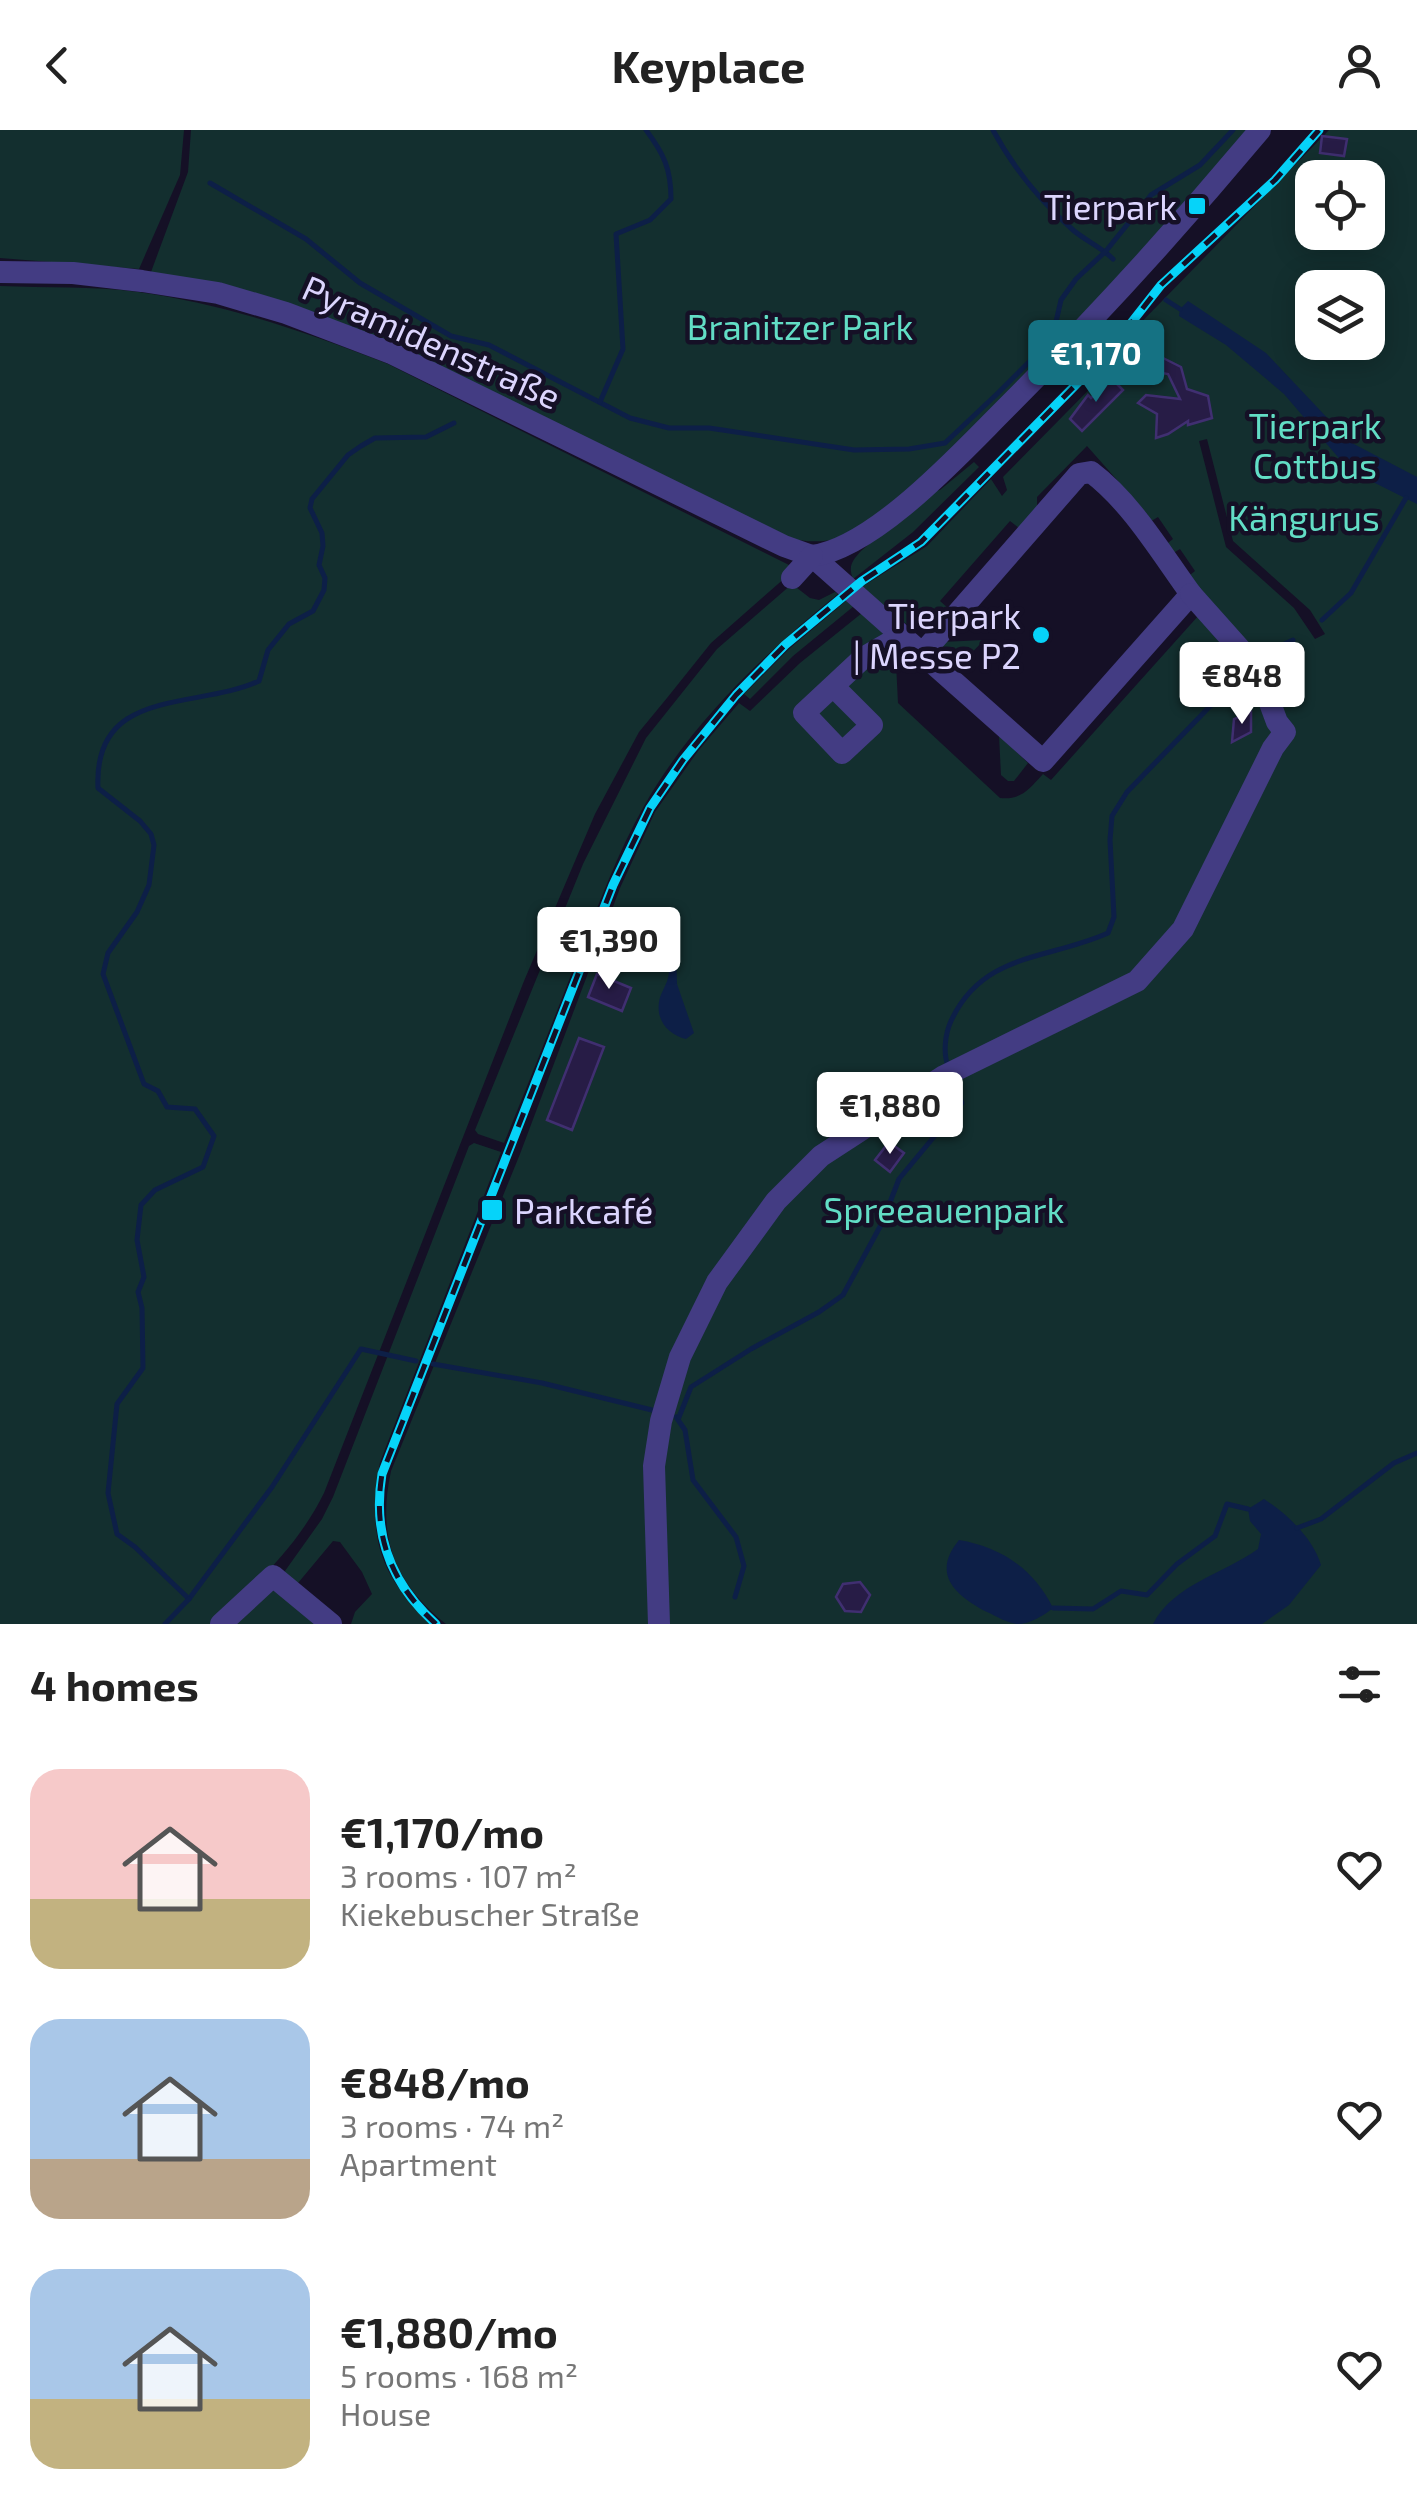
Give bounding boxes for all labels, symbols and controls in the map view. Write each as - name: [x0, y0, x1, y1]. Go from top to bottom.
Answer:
- icon: back: [30, 38, 85, 93]
- text: Keyplace: [612, 38, 805, 92]
- icon: person: [1332, 38, 1387, 93]
- map controls: [1295, 160, 1385, 360]
- button: locate: [1295, 160, 1385, 250]
- place label: Tierpark: [1044, 185, 1177, 227]
- marker: Tierpark: [1186, 195, 1208, 217]
- street label: Pyramidenstraße: [297, 265, 567, 417]
- button: layers: [1295, 270, 1385, 360]
- park label: Branitzer Park: [687, 305, 913, 347]
- pin: €1,170: [1015, 320, 1177, 405]
- text: €1,170: [1050, 333, 1142, 371]
- park label: Tierpark Cottbus: [1248, 404, 1382, 486]
- park label: Kängurus: [1228, 496, 1380, 538]
- place label: Tierpark | Messe P2: [853, 594, 1021, 676]
- marker: Tierpark | Messe P2: [1030, 624, 1052, 646]
- pin: €848: [1183, 642, 1301, 727]
- text: €848: [1202, 655, 1282, 693]
- pin: €1,390: [528, 907, 690, 992]
- text: €1,390: [559, 920, 659, 958]
- pin: €1,880: [809, 1072, 971, 1157]
- text: €1,880: [839, 1085, 941, 1123]
- park label: Spreeauenpark: [824, 1188, 1065, 1230]
- place label: Parkcafé: [514, 1189, 653, 1231]
- marker: Parkcafé: [479, 1197, 505, 1223]
- icon: filters: [1332, 1657, 1387, 1712]
- text: 4 homes: [30, 1659, 199, 1709]
- text: €1,170/mo: [340, 1806, 544, 1856]
- icon: home: [110, 1809, 230, 1929]
- icon: heart: [1332, 1842, 1387, 1897]
- text: 3 rooms · 107 m²: [340, 1856, 577, 1894]
- text: Kiekebuscher Straße: [340, 1894, 640, 1932]
- text: €848/mo: [340, 2056, 530, 2106]
- icon: home: [110, 2059, 230, 2179]
- icon: heart: [1332, 2092, 1387, 2147]
- text: 3 rooms · 74 m²: [340, 2106, 564, 2144]
- text: Apartment: [340, 2144, 497, 2182]
- text: €1,880/mo: [340, 2306, 558, 2356]
- icon: home: [110, 2309, 230, 2429]
- icon: heart: [1332, 2342, 1387, 2397]
- text: 5 rooms · 168 m²: [340, 2356, 578, 2394]
- text: House: [340, 2394, 431, 2432]

